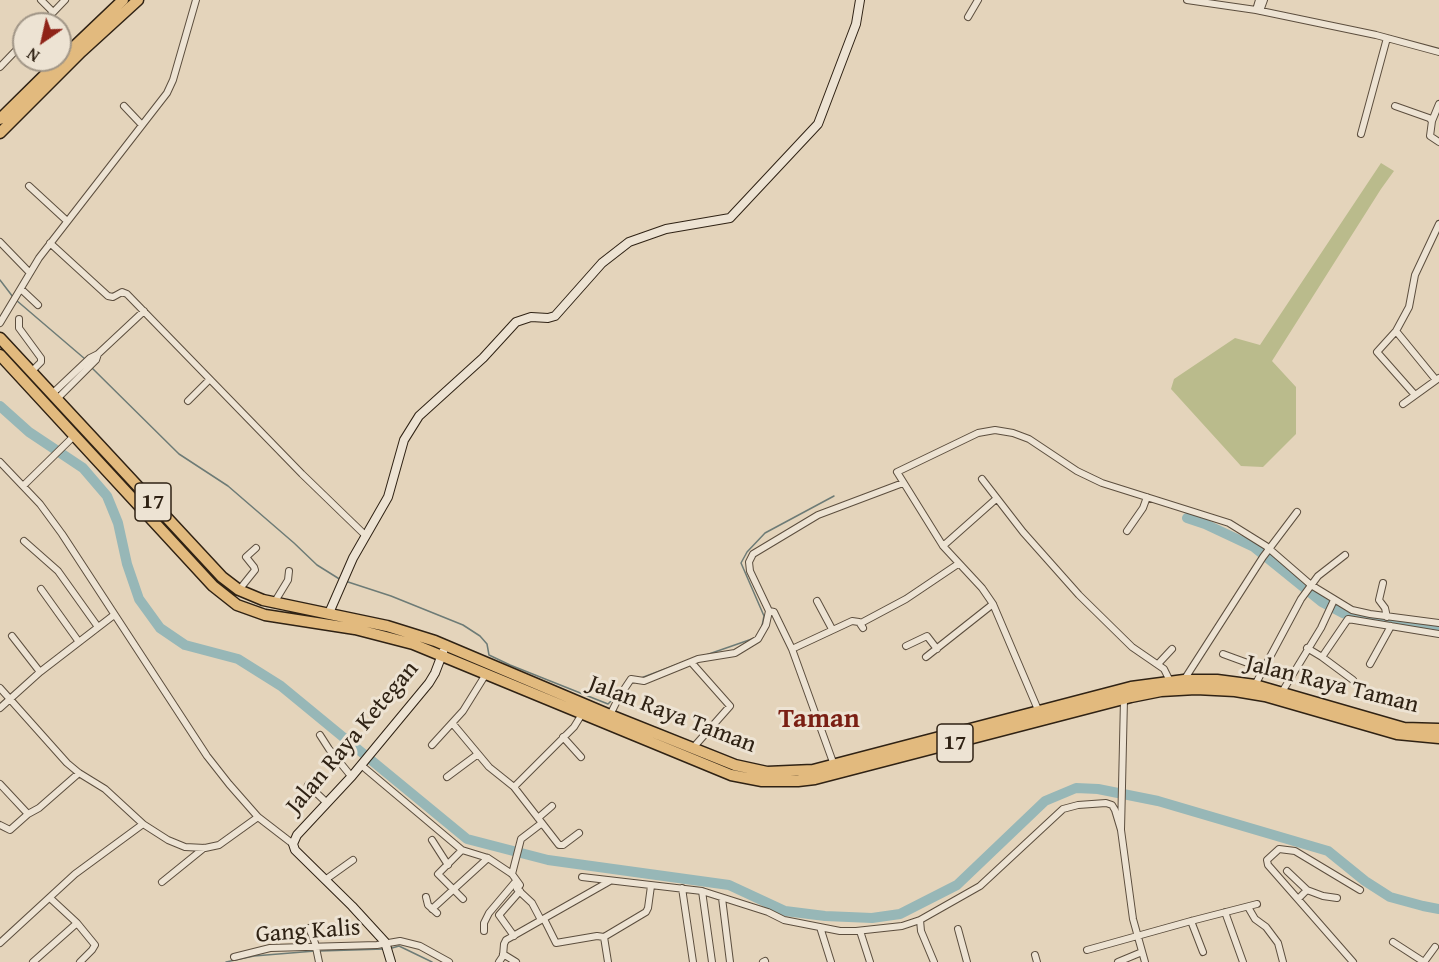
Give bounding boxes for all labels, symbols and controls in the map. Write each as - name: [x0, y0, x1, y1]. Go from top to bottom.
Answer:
- north arrow: [12, 12, 72, 72]
- text: N: [22, 42, 44, 68]
- road number: 17: [135, 483, 171, 521]
- street label: Jalan Raya Taman: [1242, 650, 1422, 720]
- street label: Jalan Raya Ketegan: [281, 656, 425, 820]
- street label: Jalan Raya Taman: [584, 670, 760, 760]
- district label: Taman: [778, 704, 860, 736]
- road number: 17: [937, 724, 973, 762]
- street label: Gang Kalis: [255, 914, 361, 950]

